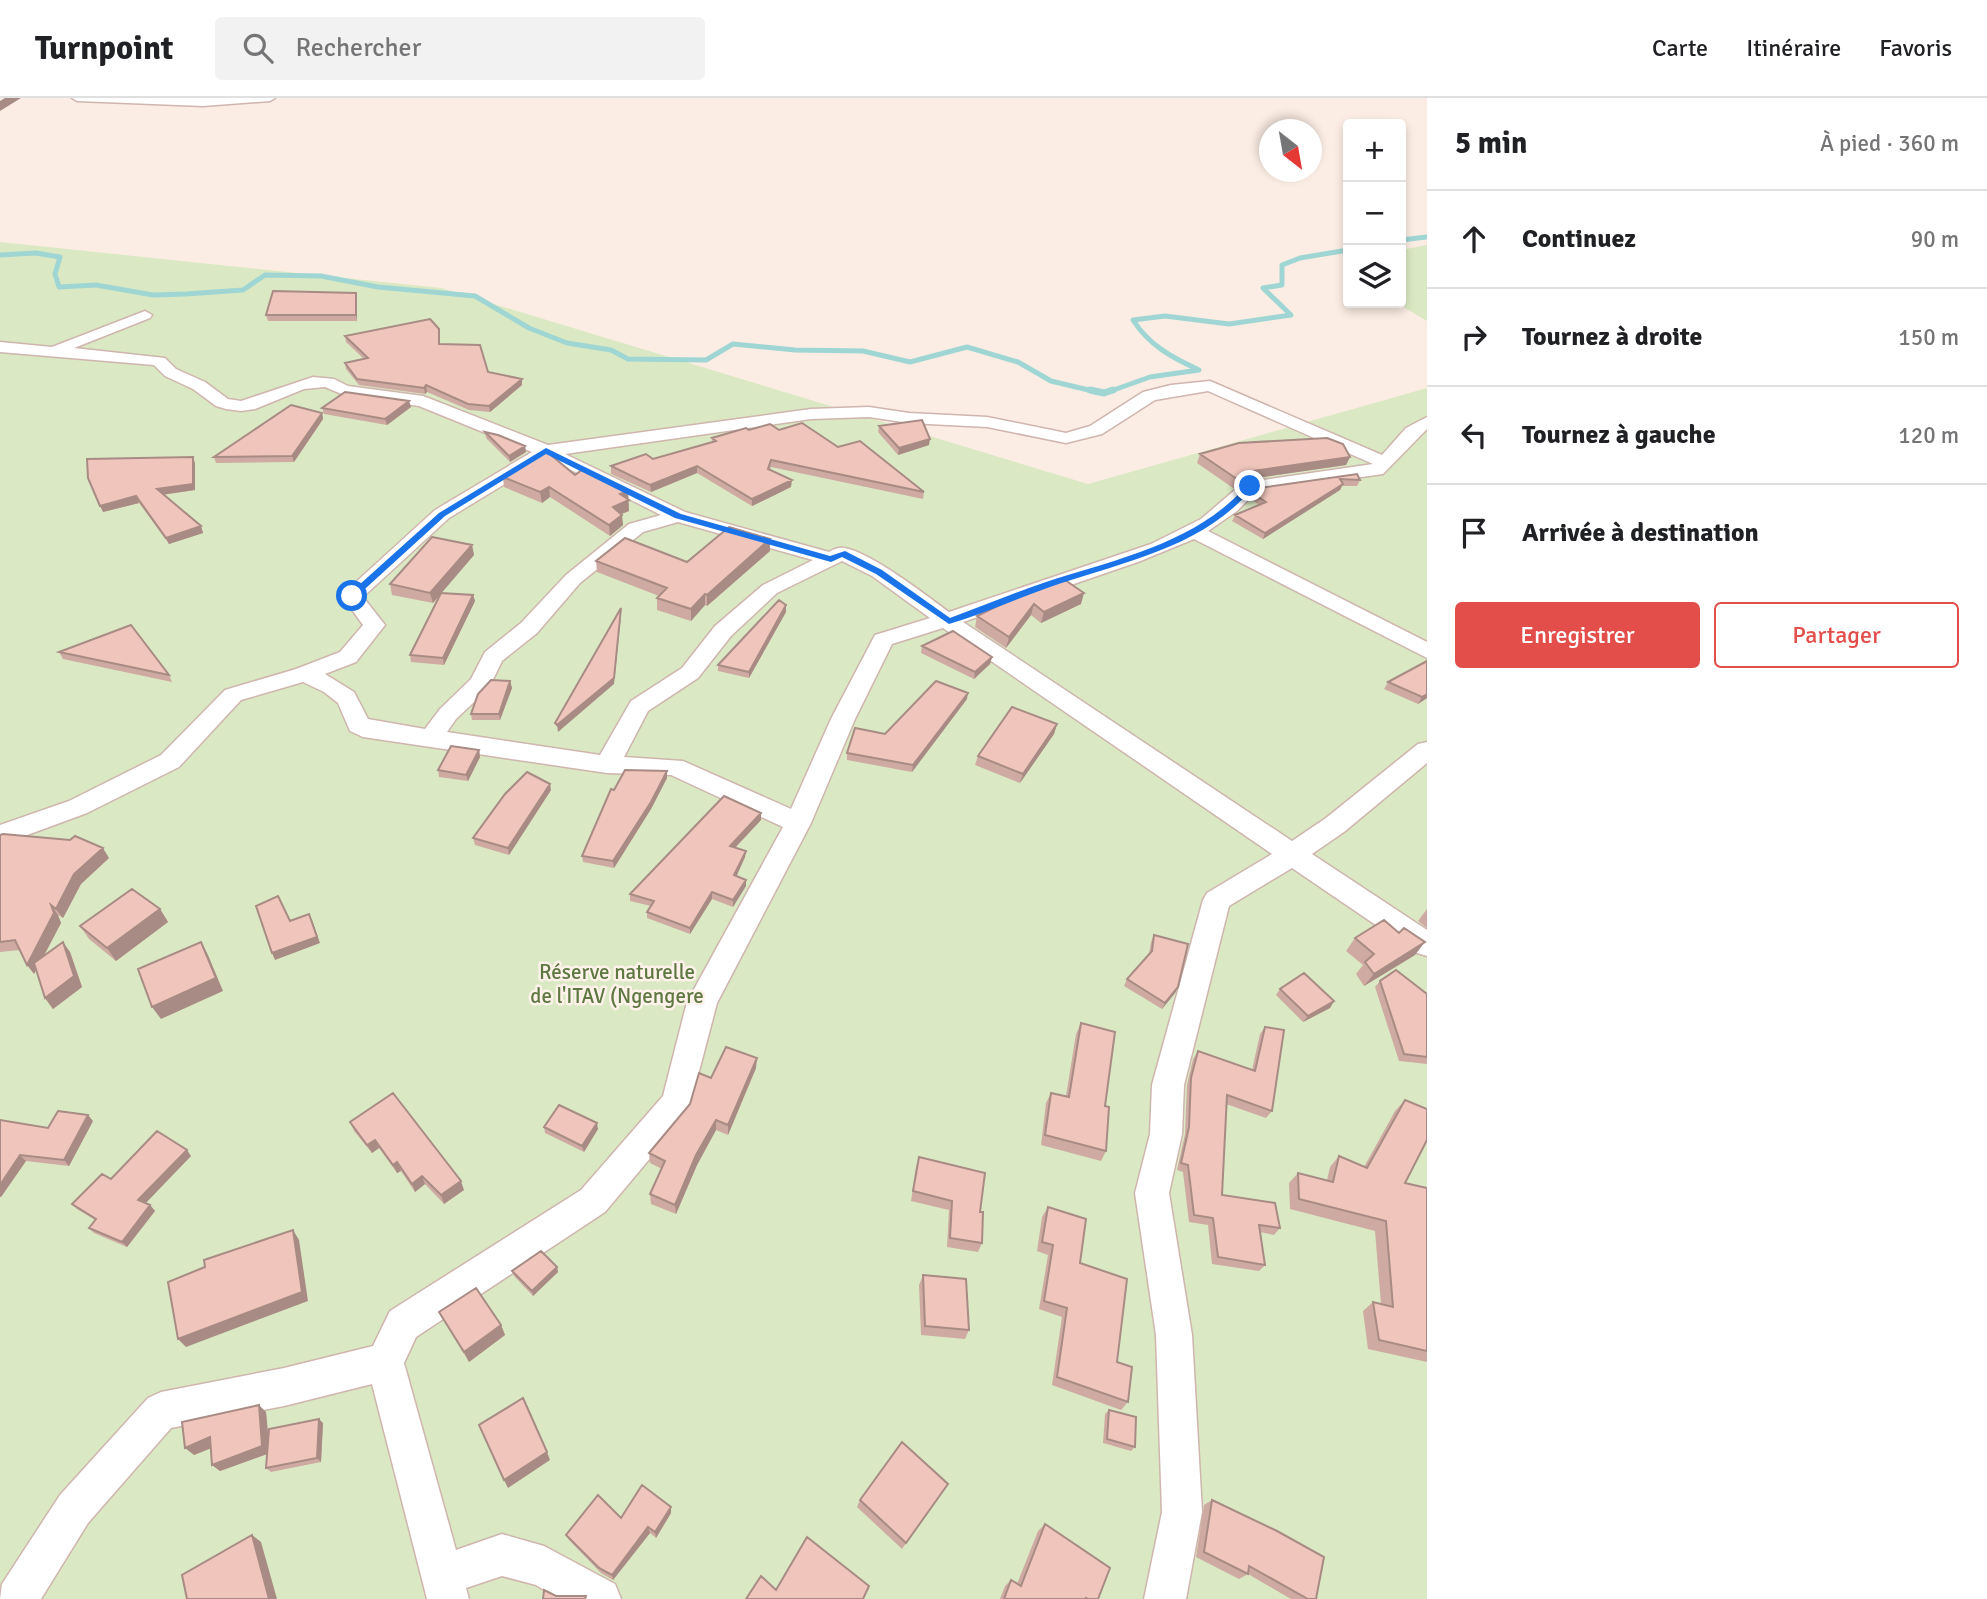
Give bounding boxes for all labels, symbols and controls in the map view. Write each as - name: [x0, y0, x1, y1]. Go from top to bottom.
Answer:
- search box: [215, 17, 705, 80]
- text: Turnpoint: [35, 28, 173, 69]
- icon: search: [239, 29, 277, 67]
- text: Rechercher: [295, 32, 421, 64]
- text: Carte: [1652, 33, 1708, 63]
- text: Itinéraire: [1746, 33, 1841, 63]
- text: Favoris: [1879, 33, 1952, 63]
- north arrow: [1259, 119, 1322, 182]
- map controls: [1343, 119, 1406, 308]
- button: +: [1343, 119, 1406, 182]
- text: 5 min: [1455, 125, 1527, 162]
- text: À pied · 360 m: [1820, 129, 1959, 158]
- button: −: [1343, 182, 1406, 245]
- icon: ahead: [1455, 220, 1493, 258]
- text: Continuez: [1522, 223, 1636, 255]
- text: 90 m: [1911, 225, 1959, 254]
- button: layers: [1343, 245, 1406, 308]
- icon: right: [1455, 318, 1493, 356]
- text: Tournez à droite: [1522, 321, 1702, 353]
- text: 150 m: [1898, 323, 1959, 352]
- icon: left: [1455, 416, 1493, 454]
- text: Tournez à gauche: [1522, 419, 1716, 451]
- text: 120 m: [1898, 421, 1959, 450]
- route end: [1234, 470, 1265, 501]
- icon: arrive: [1455, 514, 1493, 552]
- text: Arrivée à destination: [1522, 517, 1759, 549]
- route start: [336, 580, 367, 611]
- button: Enregistrer: [1455, 602, 1700, 668]
- button: Partager: [1714, 602, 1959, 668]
- park label: Réserve naturelle de l'ITAV (Ngengere: [530, 959, 704, 1009]

